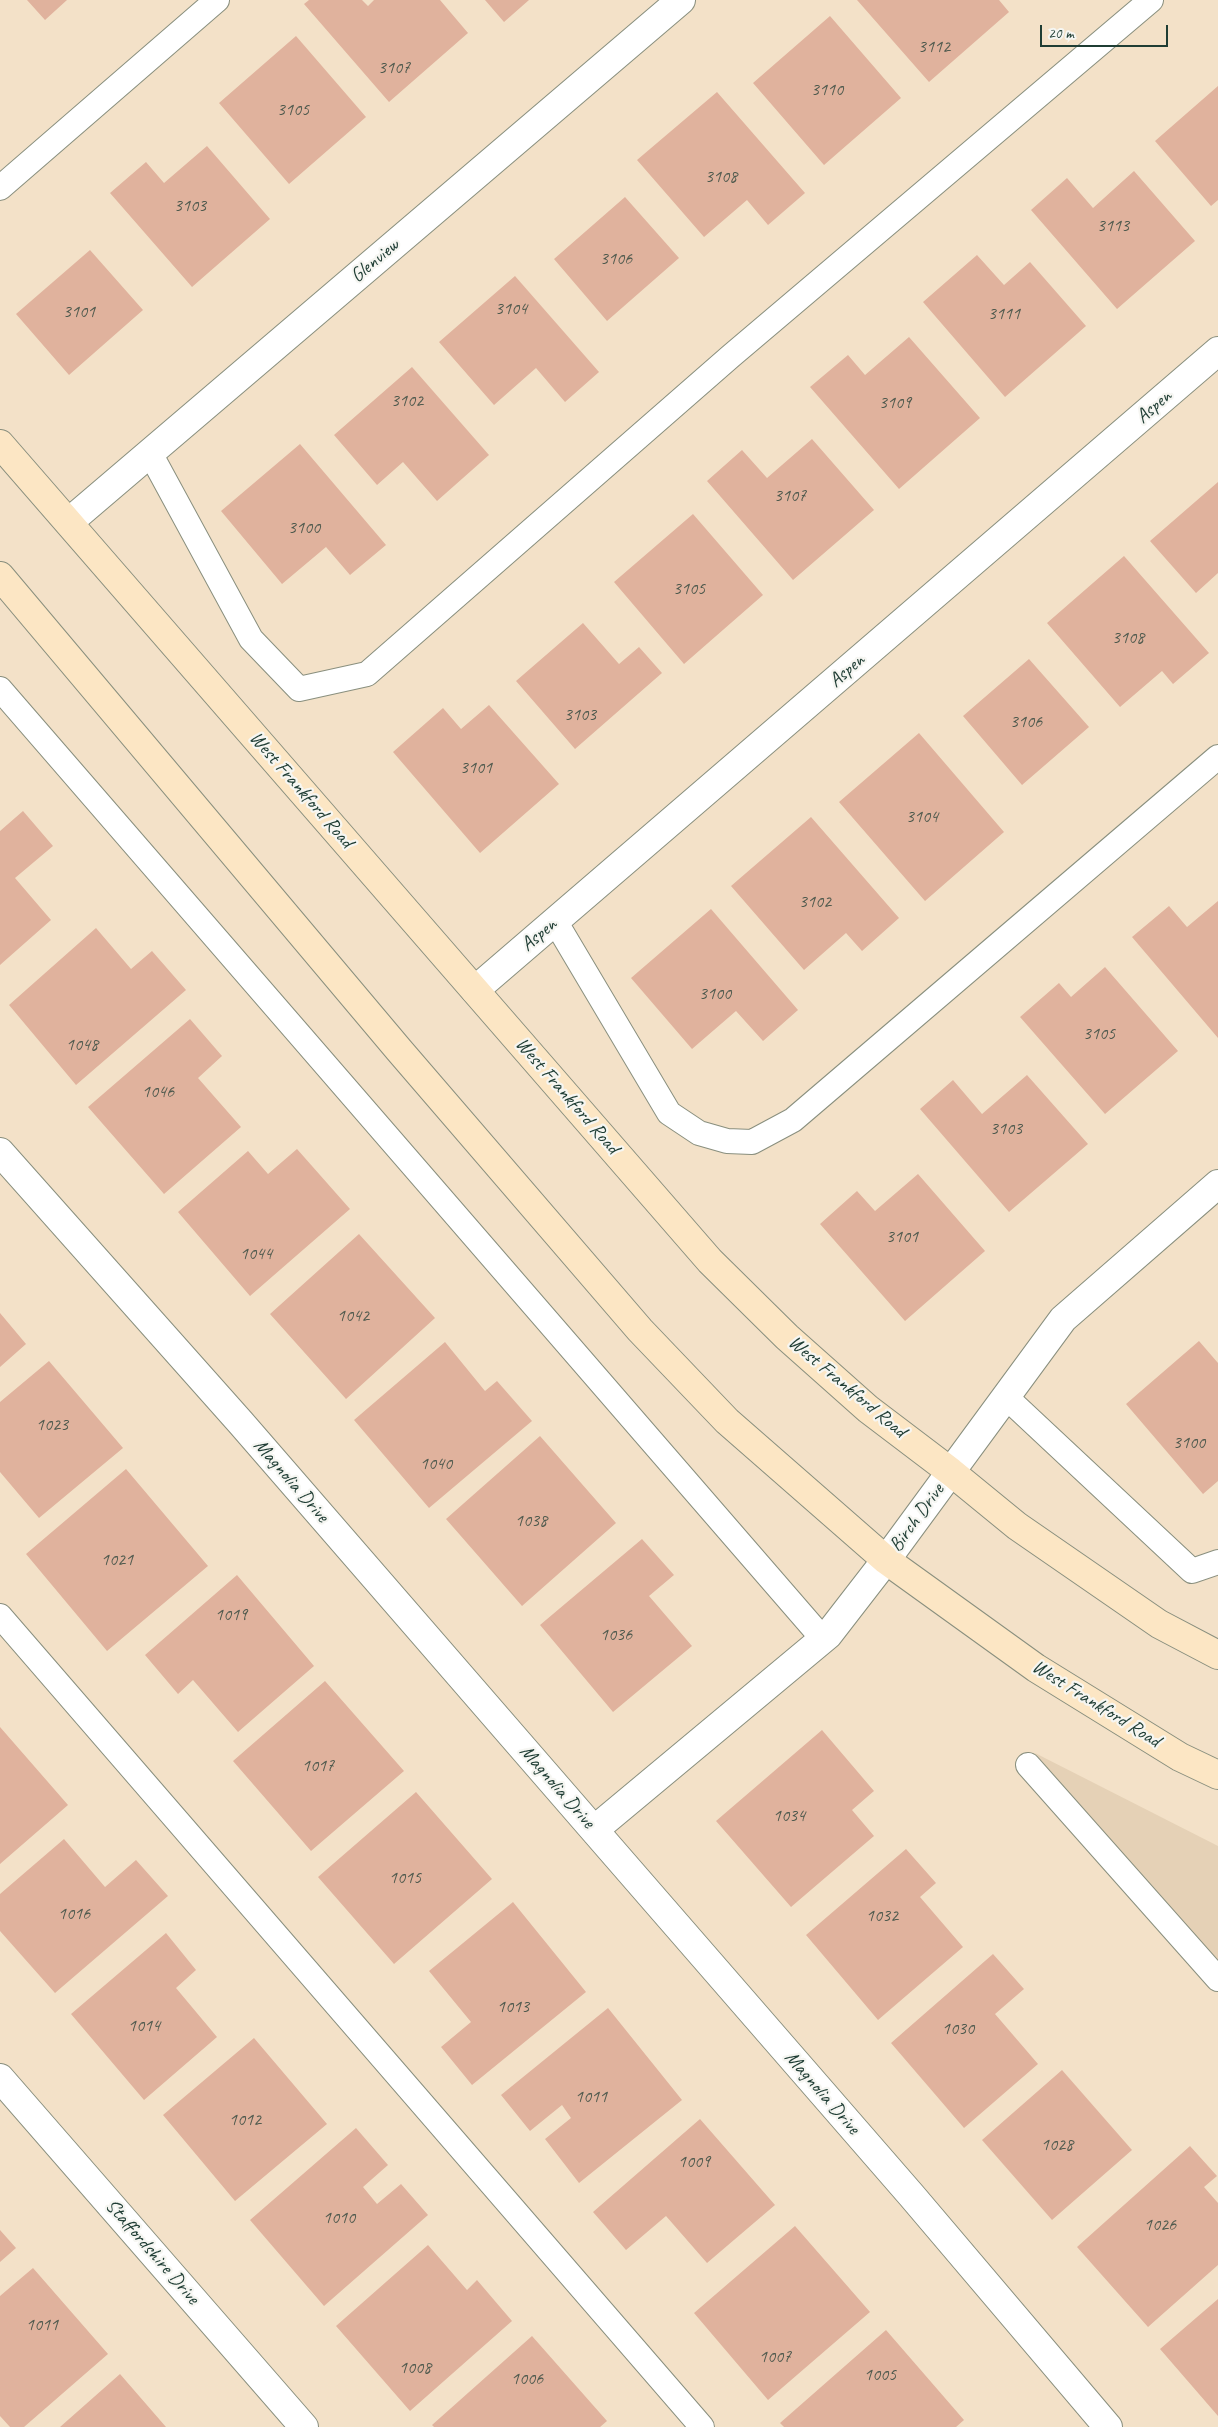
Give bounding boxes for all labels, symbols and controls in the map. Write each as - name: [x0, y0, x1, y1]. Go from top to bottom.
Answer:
- scale bar: [1043, 15, 1170, 47]
- text: 20 m: [1048, 24, 1074, 43]
- house number: 3112: [918, 36, 950, 58]
- house number: 3107: [378, 57, 410, 79]
- house number: 3110: [811, 79, 843, 101]
- house number: 3105: [277, 99, 309, 121]
- house number: 3108: [705, 166, 737, 188]
- house number: 3103: [174, 195, 206, 217]
- house number: 3113: [1097, 215, 1129, 237]
- street label: Glenview: [346, 234, 404, 288]
- house number: 3106: [600, 248, 632, 270]
- house number: 3104: [495, 298, 527, 320]
- house number: 3101: [63, 301, 95, 323]
- house number: 3111: [988, 303, 1020, 325]
- street label: Aspen: [1131, 385, 1177, 429]
- house number: 3102: [391, 390, 423, 412]
- house number: 3109: [879, 392, 911, 414]
- house number: 3107: [774, 485, 806, 507]
- house number: 3100: [288, 517, 320, 539]
- house number: 3105: [673, 578, 705, 600]
- house number: 3108: [1112, 627, 1144, 649]
- street label: Aspen: [824, 649, 870, 693]
- house number: 3103: [564, 704, 596, 726]
- house number: 3106: [1010, 711, 1042, 733]
- street label: West Frankford Road: [244, 727, 358, 853]
- house number: 3101: [460, 757, 492, 779]
- house number: 3104: [906, 806, 938, 828]
- house number: 3102: [799, 891, 831, 913]
- street label: Aspen: [516, 913, 562, 957]
- house number: 3100: [699, 983, 731, 1005]
- house number: 3105: [1083, 1023, 1115, 1045]
- street label: West Frankford Road: [510, 1033, 624, 1159]
- house number: 1048: [66, 1034, 98, 1056]
- house number: 1046: [142, 1081, 174, 1103]
- house number: 3103: [990, 1118, 1022, 1140]
- house number: 3101: [886, 1226, 918, 1248]
- house number: 1044: [240, 1243, 272, 1265]
- house number: 1042: [337, 1305, 369, 1327]
- street label: West Frankford Road: [783, 1331, 911, 1443]
- house number: 1023: [36, 1414, 68, 1436]
- house number: 3100: [1173, 1432, 1205, 1454]
- street label: Magnolia Drive: [248, 1434, 334, 1528]
- house number: 1040: [420, 1453, 452, 1475]
- street label: Birch Drive: [884, 1479, 950, 1557]
- house number: 1038: [515, 1510, 547, 1532]
- house number: 1021: [101, 1549, 133, 1571]
- house number: 1019: [215, 1604, 247, 1626]
- house number: 1036: [600, 1624, 632, 1646]
- street label: West Frankford Road: [1027, 1655, 1165, 1753]
- street label: Magnolia Drive: [514, 1740, 600, 1834]
- house number: 1017: [302, 1755, 334, 1777]
- house number: 1034: [773, 1805, 805, 1827]
- house number: 1015: [389, 1867, 421, 1889]
- house number: 1016: [58, 1903, 90, 1925]
- house number: 1032: [866, 1905, 898, 1927]
- house number: 1013: [497, 1996, 529, 2018]
- house number: 1014: [128, 2015, 160, 2037]
- house number: 1030: [942, 2018, 974, 2040]
- street label: Magnolia Drive: [779, 2046, 865, 2140]
- house number: 1011: [575, 2086, 607, 2108]
- house number: 1012: [229, 2109, 261, 2131]
- house number: 1028: [1041, 2134, 1073, 2156]
- house number: 1009: [678, 2151, 710, 2173]
- street label: Staffordshire Drive: [100, 2194, 204, 2310]
- house number: 1010: [323, 2207, 355, 2229]
- house number: 1026: [1144, 2214, 1176, 2236]
- house number: 1011: [26, 2314, 58, 2336]
- house number: 1007: [759, 2346, 791, 2368]
- house number: 1008: [399, 2357, 431, 2379]
- house number: 1005: [864, 2364, 896, 2386]
- house number: 1006: [511, 2368, 543, 2390]

